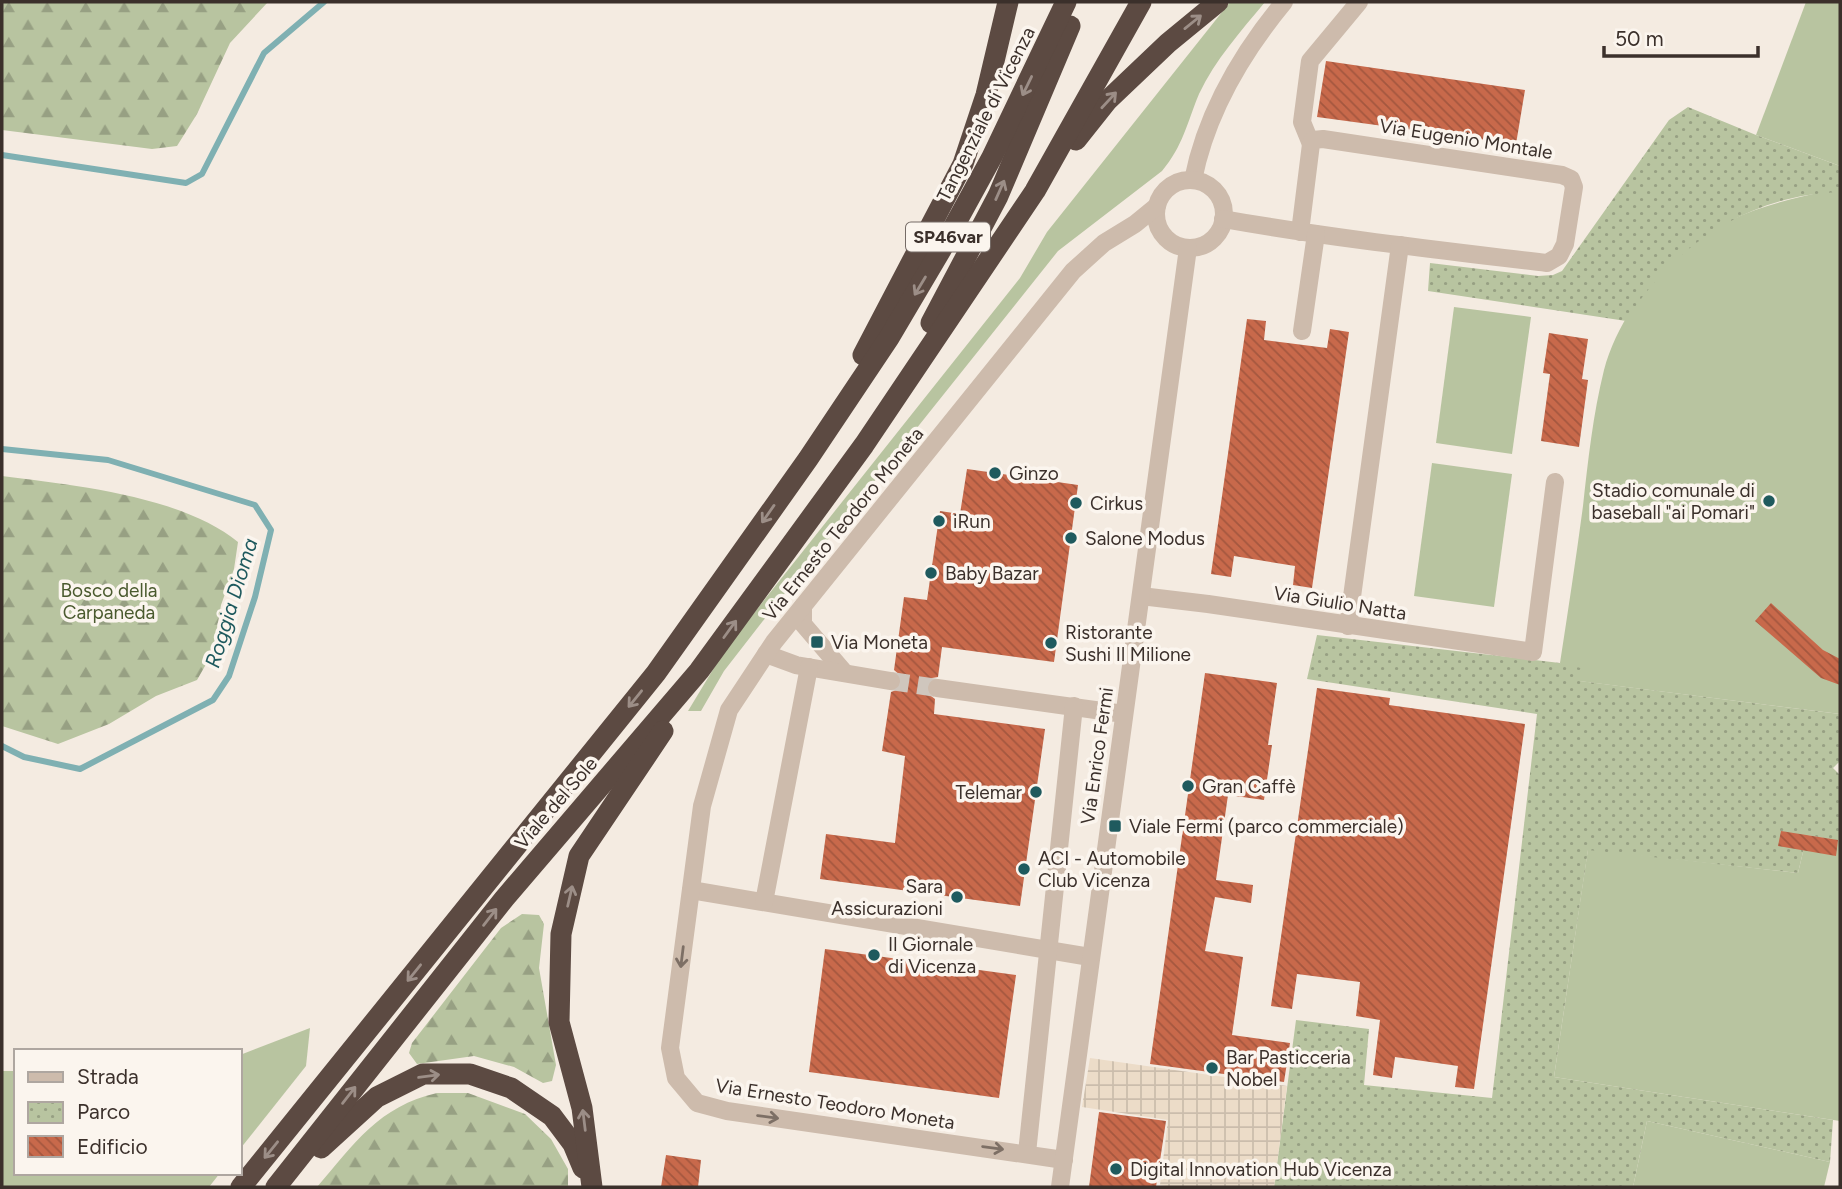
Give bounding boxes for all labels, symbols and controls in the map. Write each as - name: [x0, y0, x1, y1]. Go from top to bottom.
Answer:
- scale bar: [1604, 14, 1758, 58]
- one-way arrow: [1183, 15, 1201, 30]
- street label: Tangenziale di Vicenza: [932, 23, 1040, 205]
- text: 50 m: [1615, 26, 1664, 51]
- one-way arrow: [1020, 75, 1033, 96]
- one-way arrow: [1101, 91, 1117, 109]
- street label: Via Eugenio Montale: [1378, 114, 1554, 164]
- one-way arrow: [994, 180, 1007, 201]
- road number: SP46var: [906, 222, 990, 251]
- one-way arrow: [913, 276, 927, 296]
- street label: Via Ernesto Teodoro Moneta: [758, 423, 928, 625]
- place label: Ginzo: [1009, 462, 1059, 485]
- marker: Ginzo: [987, 465, 1003, 481]
- place label: Stadio comunale di baseball "ai Pomari": [1592, 479, 1755, 524]
- place label: Cirkus: [1090, 492, 1143, 515]
- marker: Stadio comunale di baseball "ai Pomari": [1761, 493, 1777, 509]
- marker: Cirkus: [1068, 495, 1084, 511]
- one-way arrow: [761, 504, 775, 523]
- place label: iRun: [953, 510, 991, 533]
- marker: iRun: [931, 513, 947, 529]
- place label: Salone Modus: [1085, 527, 1205, 550]
- marker: Salone Modus: [1063, 530, 1079, 546]
- water label: Roggia Dioma: [199, 535, 263, 671]
- place label: Baby Bazar: [945, 562, 1039, 585]
- marker: Baby Bazar: [923, 565, 939, 581]
- park label: Bosco della Carpaneda: [60, 579, 158, 624]
- street label: Via Giulio Natta: [1272, 581, 1408, 625]
- one-way arrow: [723, 620, 737, 639]
- place label: Ristorante Sushi Il Milione: [1065, 621, 1191, 666]
- place label: Via Moneta: [831, 631, 928, 654]
- marker: Via Moneta: [809, 634, 825, 650]
- marker: Ristorante Sushi Il Milione: [1043, 635, 1059, 651]
- street label: Via Enrico Fermi: [1076, 686, 1118, 826]
- one-way arrow: [628, 689, 643, 707]
- street label: Viale del Sole: [510, 752, 602, 854]
- place label: Gran Caffè: [1202, 775, 1296, 798]
- marker: Gran Caffè: [1180, 778, 1196, 794]
- place label: Telemar: [955, 781, 1023, 804]
- marker: Telemar: [1028, 784, 1044, 800]
- place label: Viale Fermi (parco commerciale): [1129, 815, 1404, 838]
- marker: Viale Fermi (parco commerciale): [1107, 818, 1123, 834]
- place label: ACI - Automobile Club Vicenza: [1038, 847, 1186, 892]
- marker: ACI - Automobile Club Vicenza: [1016, 861, 1032, 877]
- place label: Sara Assicurazioni: [831, 875, 943, 920]
- one-way arrow: [563, 885, 577, 908]
- marker: Sara Assicurazioni: [949, 889, 965, 905]
- one-way arrow: [483, 908, 498, 926]
- place label: Il Giornale di Vicenza: [888, 933, 976, 978]
- one-way arrow: [675, 946, 688, 968]
- marker: Il Giornale di Vicenza: [866, 947, 882, 963]
- one-way arrow: [406, 964, 422, 982]
- place label: Bar Pasticceria Nobel: [1226, 1046, 1351, 1091]
- legend: [14, 1049, 242, 1175]
- marker: Bar Pasticceria Nobel: [1204, 1060, 1220, 1076]
- text: Strada: [77, 1064, 139, 1089]
- one-way arrow: [417, 1069, 440, 1082]
- street label: Via Ernesto Teodoro Moneta: [714, 1074, 956, 1134]
- one-way arrow: [342, 1087, 357, 1105]
- text: Parco: [77, 1099, 130, 1124]
- one-way arrow: [577, 1109, 590, 1131]
- one-way arrow: [756, 1111, 779, 1124]
- text: Edificio: [77, 1134, 148, 1159]
- one-way arrow: [263, 1141, 279, 1159]
- one-way arrow: [981, 1142, 1004, 1155]
- place label: Digital Innovation Hub Vicenza: [1130, 1158, 1392, 1181]
- marker: Digital Innovation Hub Vicenza: [1108, 1161, 1124, 1177]

